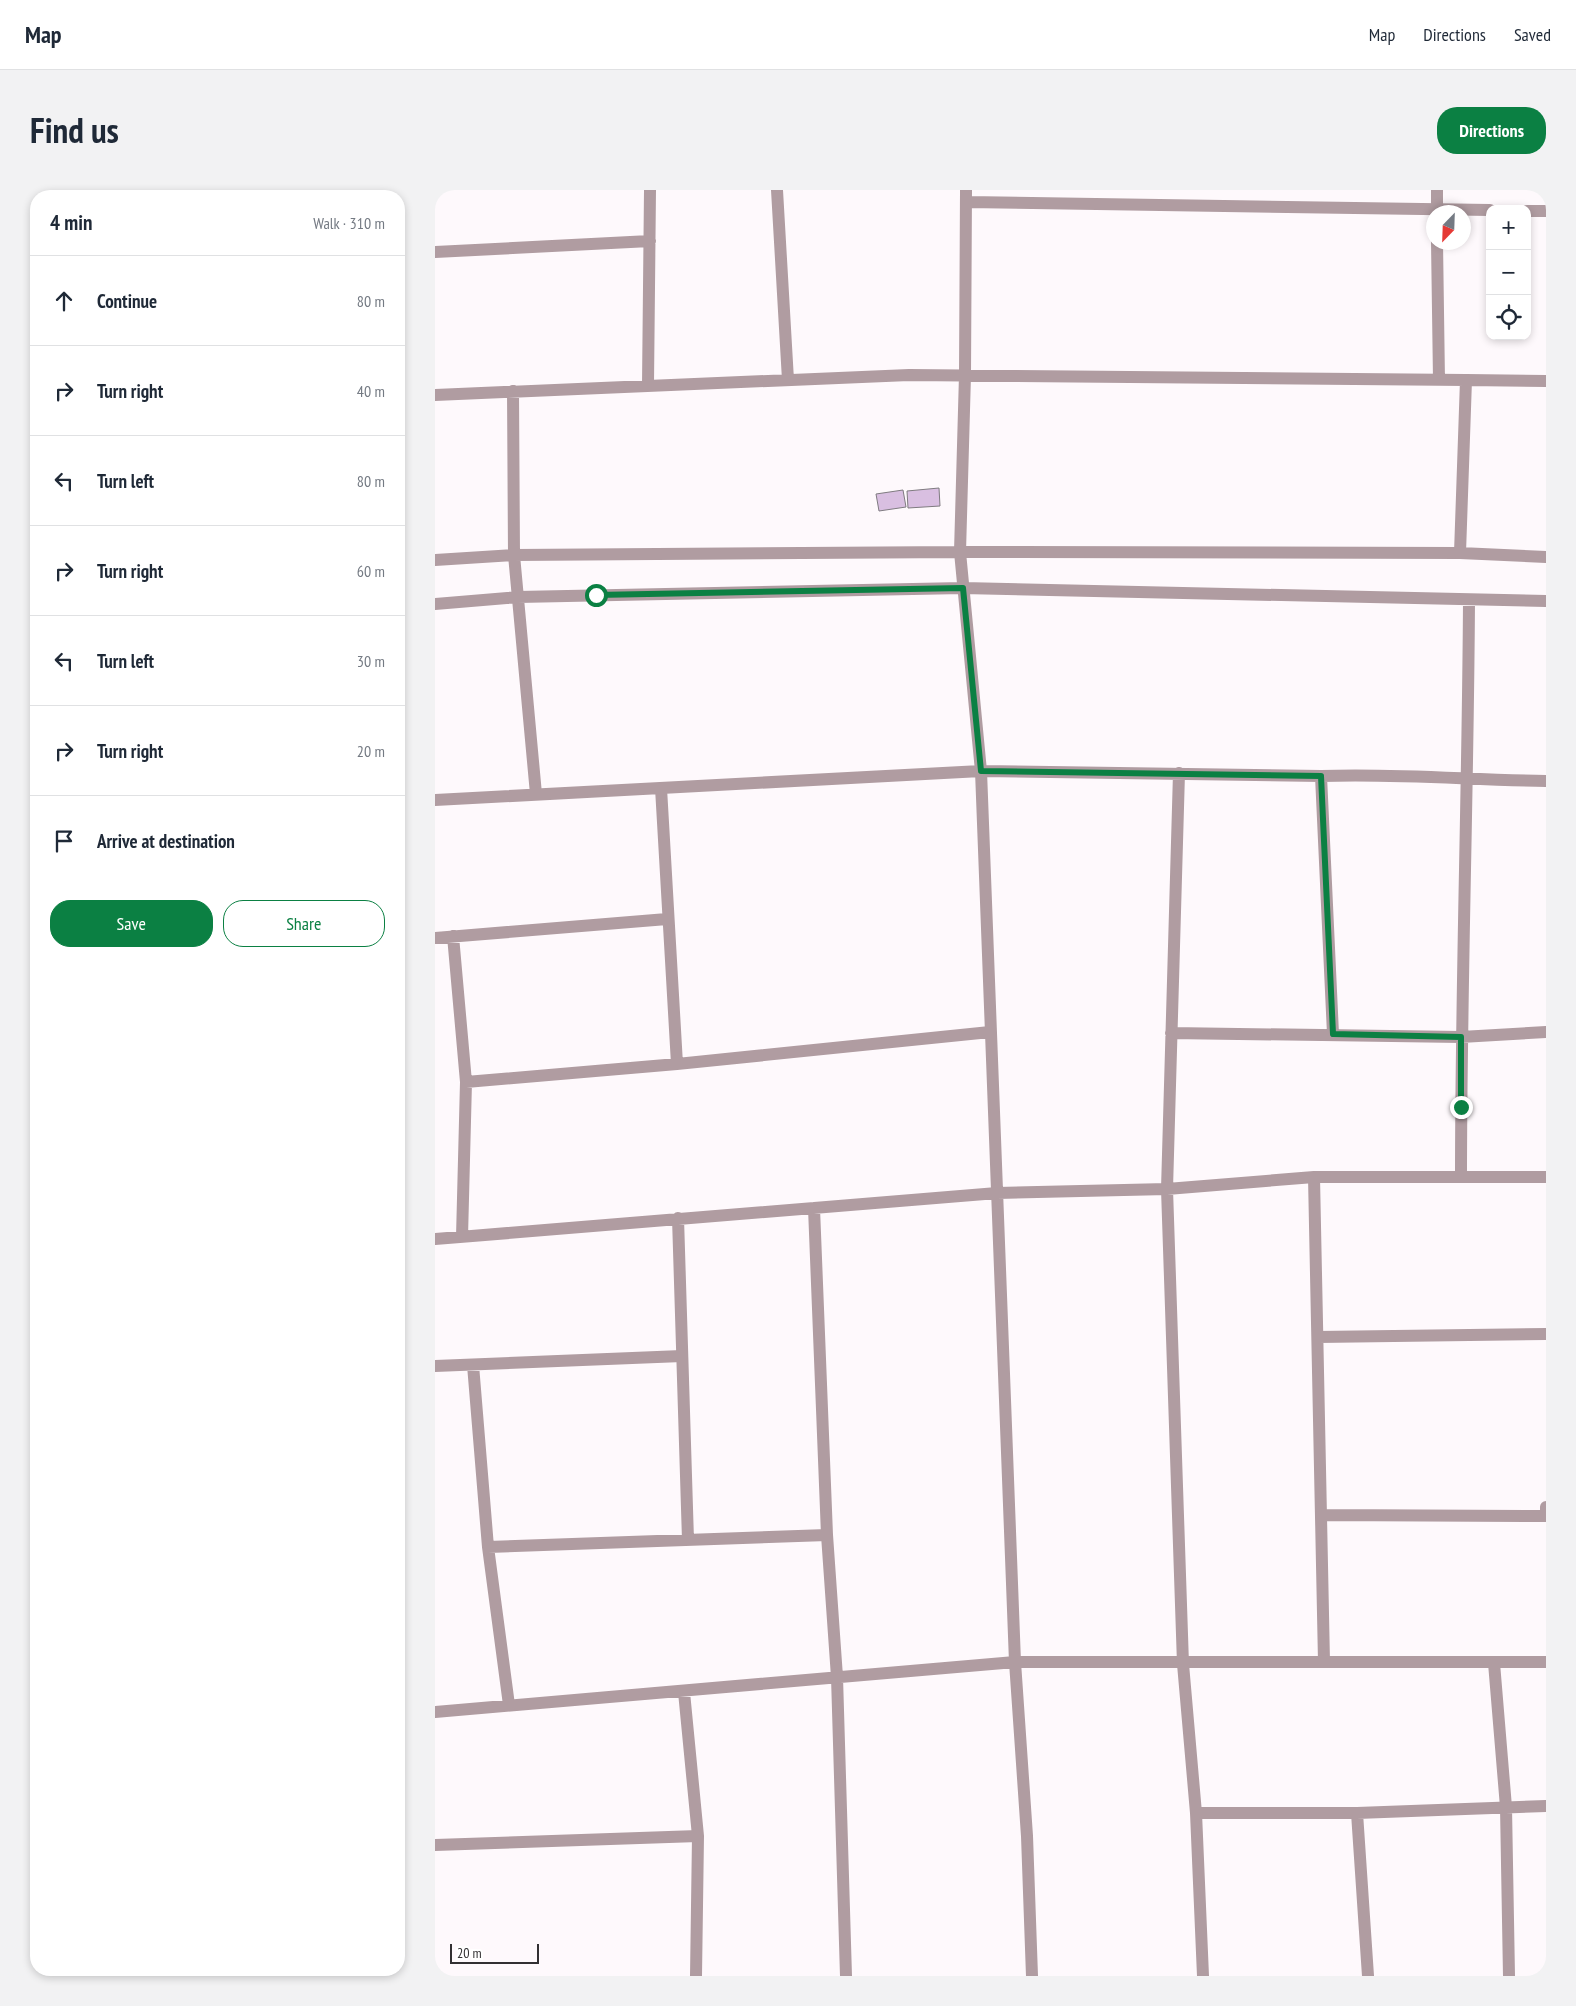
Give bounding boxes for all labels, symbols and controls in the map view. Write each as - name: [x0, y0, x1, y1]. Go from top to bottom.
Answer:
- text: Map: [25, 19, 62, 50]
- text: Map: [1369, 23, 1395, 46]
- text: Directions: [1423, 23, 1486, 46]
- text: Saved: [1514, 23, 1551, 46]
- text: Find us: [30, 107, 119, 153]
- button: Directions: [1437, 107, 1546, 154]
- north arrow: [1426, 205, 1471, 250]
- map controls: [1486, 205, 1531, 340]
- button: +: [1486, 205, 1531, 250]
- text: 4 min: [50, 209, 92, 236]
- text: Walk · 310 m: [313, 213, 385, 233]
- button: −: [1486, 250, 1531, 295]
- icon: ahead: [50, 287, 78, 315]
- text: Continue: [97, 289, 157, 313]
- text: 80 m: [357, 291, 385, 311]
- button: locate: [1486, 295, 1531, 340]
- icon: right: [50, 377, 78, 405]
- text: Turn right: [97, 379, 163, 403]
- text: 40 m: [357, 381, 385, 401]
- icon: left: [50, 467, 78, 495]
- text: Turn left: [97, 469, 154, 493]
- text: 80 m: [357, 471, 385, 491]
- icon: right: [50, 557, 78, 585]
- text: Turn right: [97, 559, 163, 583]
- text: 60 m: [357, 561, 385, 581]
- route start: [585, 584, 608, 607]
- icon: left: [50, 647, 78, 675]
- text: Turn left: [97, 649, 154, 673]
- text: 30 m: [357, 651, 385, 671]
- icon: right: [50, 737, 78, 765]
- text: Turn right: [97, 739, 163, 763]
- text: 20 m: [357, 741, 385, 761]
- icon: arrive: [50, 827, 78, 855]
- text: Arrive at destination: [97, 829, 235, 853]
- button: Save: [50, 900, 213, 947]
- button: Share: [223, 900, 385, 947]
- route end: [1450, 1096, 1473, 1119]
- scale bar: [450, 1941, 539, 1964]
- text: 20 m: [457, 1944, 482, 1962]

